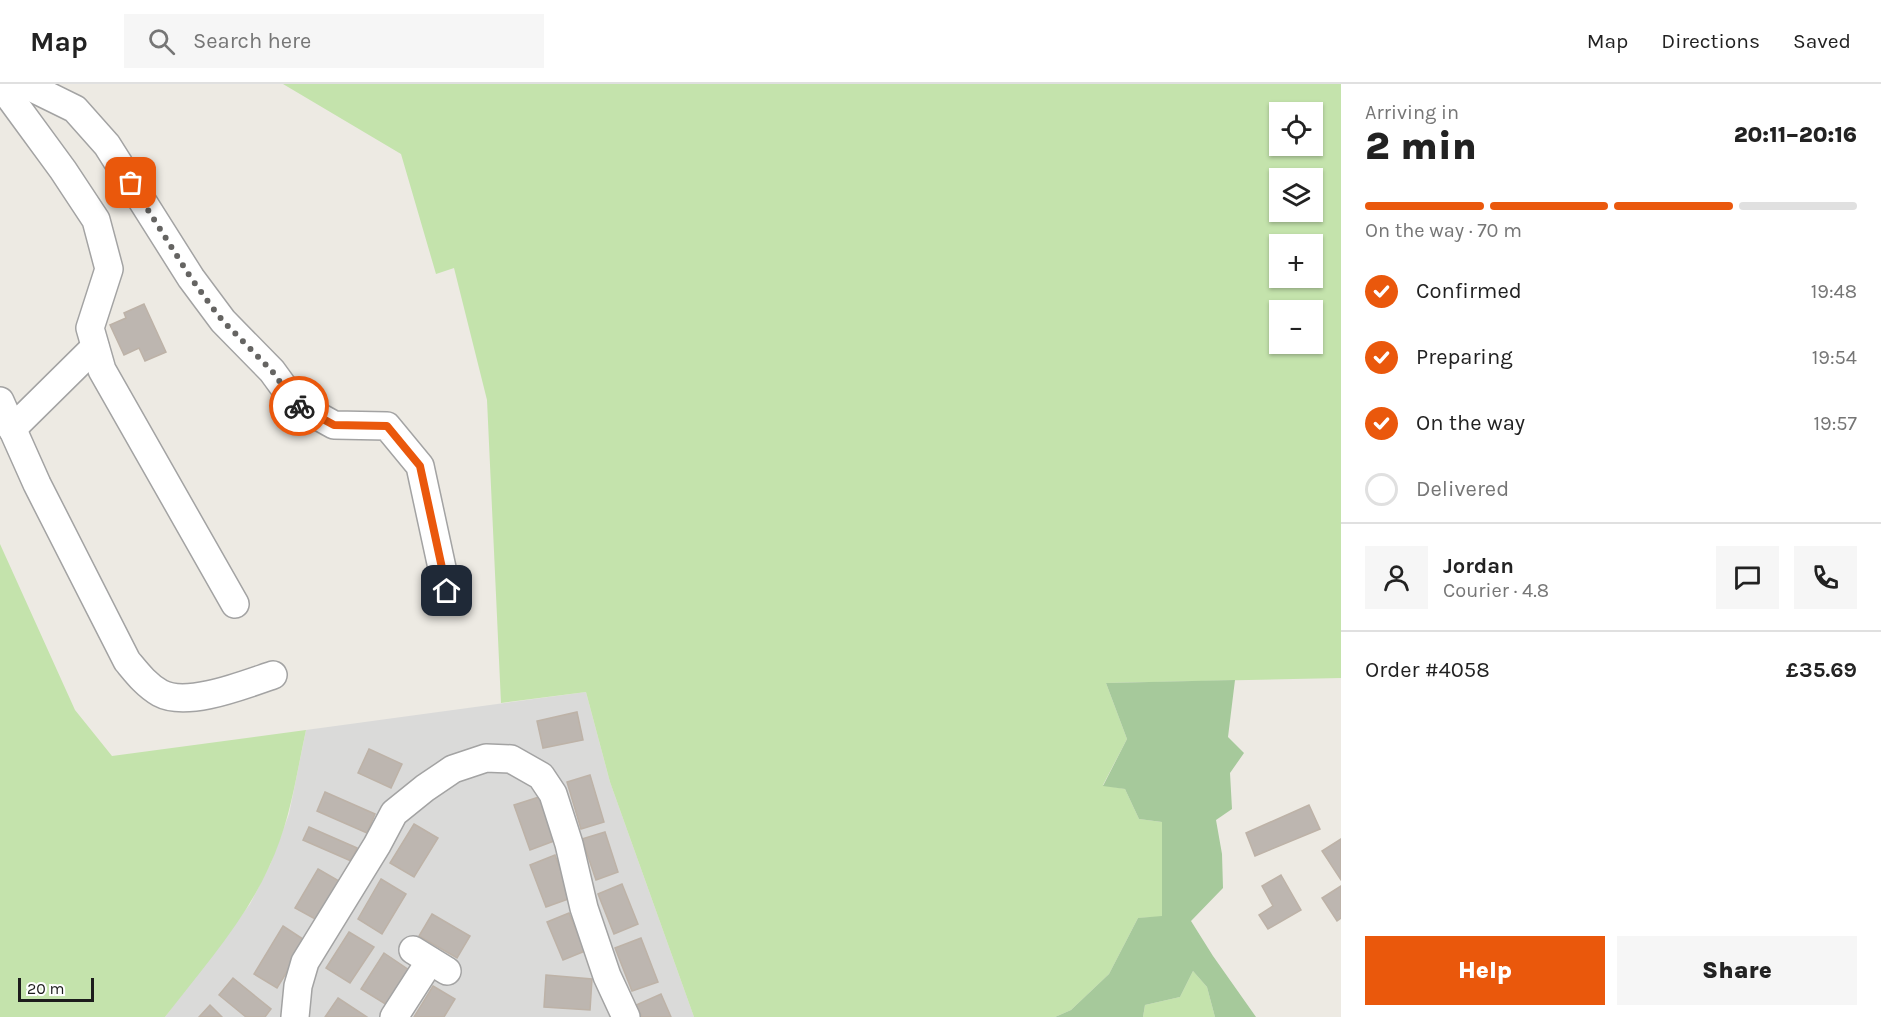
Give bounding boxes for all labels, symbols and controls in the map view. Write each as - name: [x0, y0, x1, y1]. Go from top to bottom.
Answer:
- search box: [124, 14, 544, 68]
- text: Map: [30, 25, 88, 58]
- icon: search: [145, 25, 178, 58]
- text: Search here: [193, 28, 311, 54]
- text: Map: [1587, 29, 1628, 53]
- text: Directions: [1661, 29, 1760, 53]
- text: Saved: [1793, 29, 1851, 53]
- text: Arriving in: [1365, 101, 1459, 124]
- map controls: [1269, 102, 1323, 354]
- button: locate: [1269, 102, 1323, 156]
- text: 20:11–20:16: [1734, 122, 1857, 148]
- text: 2 min: [1365, 123, 1477, 169]
- pin: [105, 157, 156, 208]
- icon: bag: [114, 166, 147, 199]
- button: layers: [1269, 168, 1323, 222]
- text: On the way · 70 m: [1365, 219, 1522, 242]
- button: +: [1269, 234, 1323, 288]
- icon: check: [1365, 275, 1398, 308]
- text: Confirmed: [1416, 278, 1522, 304]
- text: 19:48: [1811, 280, 1857, 303]
- button: −: [1269, 300, 1323, 354]
- icon: check: [1365, 341, 1398, 374]
- text: Preparing: [1416, 344, 1513, 370]
- text: 19:54: [1812, 346, 1857, 369]
- courier: [269, 376, 329, 436]
- icon: bike: [283, 390, 316, 423]
- icon: check: [1365, 407, 1398, 440]
- text: On the way: [1416, 410, 1525, 436]
- text: 19:57: [1814, 412, 1857, 435]
- text: Delivered: [1416, 476, 1509, 502]
- button: person: [1365, 546, 1428, 609]
- button: chat: [1716, 546, 1779, 609]
- button: phone: [1794, 546, 1857, 609]
- text: Jordan: [1443, 553, 1514, 579]
- pin: [421, 565, 472, 616]
- icon: home: [430, 574, 463, 607]
- text: Courier · 4.8: [1443, 579, 1549, 602]
- text: Order #4058: [1365, 657, 1490, 683]
- text: £35.69: [1786, 657, 1857, 683]
- button: Help: [1365, 936, 1605, 1005]
- button: Share: [1617, 936, 1857, 1005]
- scale bar: [18, 975, 94, 1002]
- text: 20 m: [27, 979, 65, 998]

